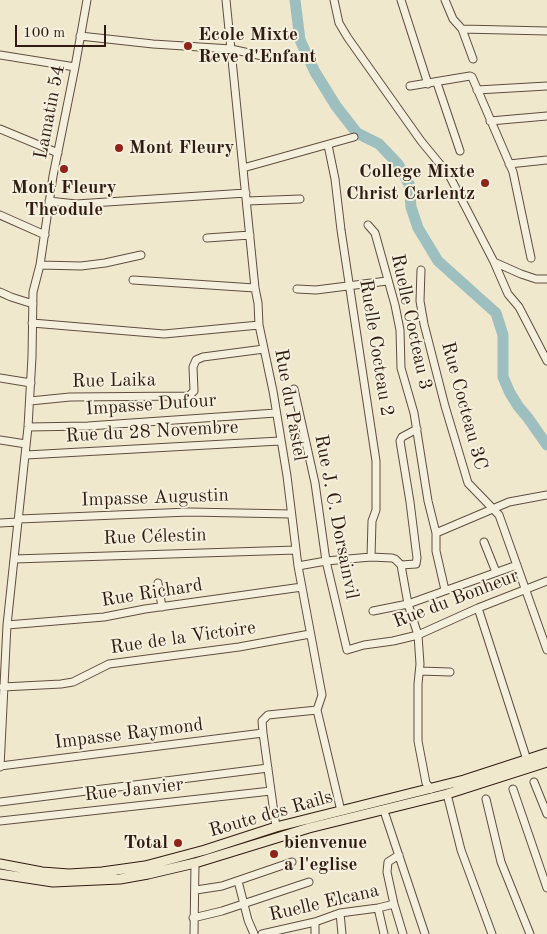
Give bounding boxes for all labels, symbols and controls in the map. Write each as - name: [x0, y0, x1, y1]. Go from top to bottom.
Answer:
- scale bar: [18, 15, 109, 47]
- place label: Ecole Mixte Reve d'Enfant: [198, 24, 316, 68]
- text: 100 m: [23, 26, 65, 41]
- marker: Ecole Mixte Reve d'Enfant: [182, 40, 194, 52]
- street label: Lamatin 54: [30, 63, 70, 161]
- place label: Mont Fleury: [129, 137, 234, 159]
- marker: Mont Fleury: [113, 142, 125, 154]
- place label: College Mixte Christ Carlentz: [346, 161, 475, 205]
- marker: Mont Fleury Theodule: [58, 163, 70, 175]
- place label: Mont Fleury Theodule: [11, 177, 117, 221]
- marker: College Mixte Christ Carlentz: [479, 177, 491, 189]
- street label: Ruelle Cocteau 3: [385, 252, 437, 392]
- street label: Ruelle Cocteau 2: [354, 278, 398, 418]
- street label: Rue Cocteau 3C: [436, 339, 492, 473]
- street label: Rue du Pastel: [269, 347, 311, 463]
- street label: Rue Laika: [72, 369, 156, 393]
- street label: Impasse Dufour: [85, 389, 217, 421]
- street label: Rue du 28 Novembre: [65, 416, 239, 448]
- street label: Rue J. C. Dorsainvil: [309, 433, 363, 601]
- street label: Impasse Augustin: [81, 484, 229, 512]
- street label: Rue Célestin: [103, 524, 207, 550]
- street label: Rue du Bonheur: [390, 565, 522, 633]
- street label: Rue Richard: [100, 574, 204, 612]
- street label: Rue de la Victoire: [109, 617, 257, 659]
- street label: Impasse Raymond: [53, 714, 205, 754]
- street label: Rue Janvier: [83, 773, 185, 807]
- street label: Route des Rails: [207, 785, 335, 843]
- place label: Total: [124, 832, 168, 854]
- place label: bienvenue a l'eglise: [284, 832, 367, 876]
- marker: Total: [172, 837, 184, 849]
- marker: bienvenue a l'eglise: [268, 848, 280, 860]
- street label: Ruelle Elcana: [267, 879, 381, 927]

